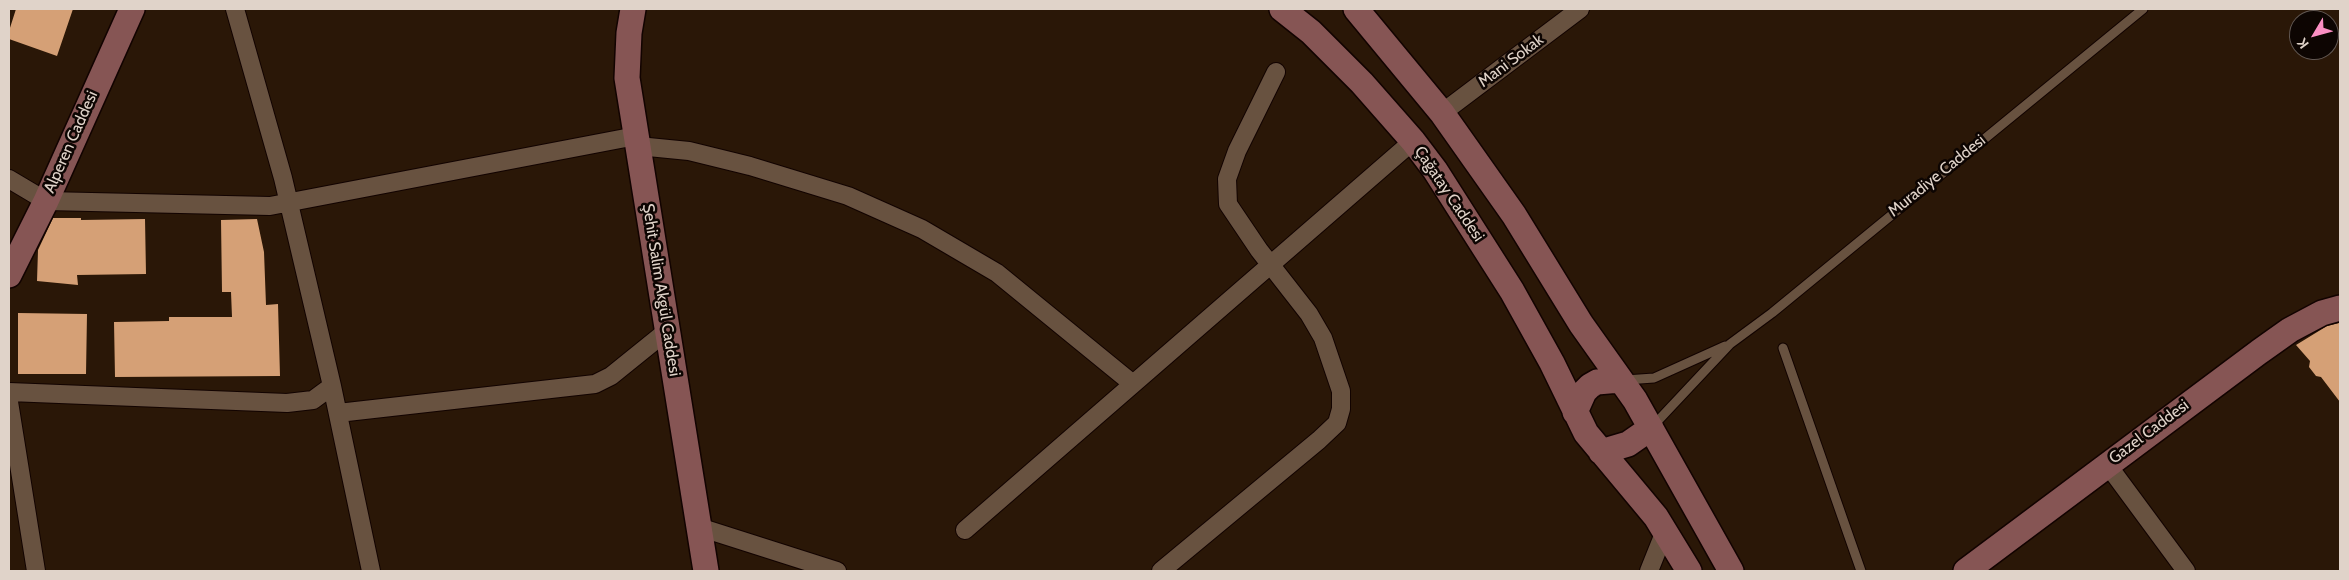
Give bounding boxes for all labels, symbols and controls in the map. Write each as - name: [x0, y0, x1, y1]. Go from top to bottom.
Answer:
- north arrow: [2289, 10, 2339, 60]
- street label: Mani Sokak: [1475, 30, 1547, 92]
- text: K: [2293, 35, 2313, 52]
- street label: Alperen Caddesi: [40, 88, 102, 196]
- street label: Muradiye Caddesi: [1885, 131, 1989, 221]
- street label: Çağatay Caddesi: [1410, 143, 1488, 245]
- street label: Şehit Salim Akgül Caddesi: [638, 202, 684, 378]
- street label: Gazel Caddesi: [2105, 396, 2193, 468]

